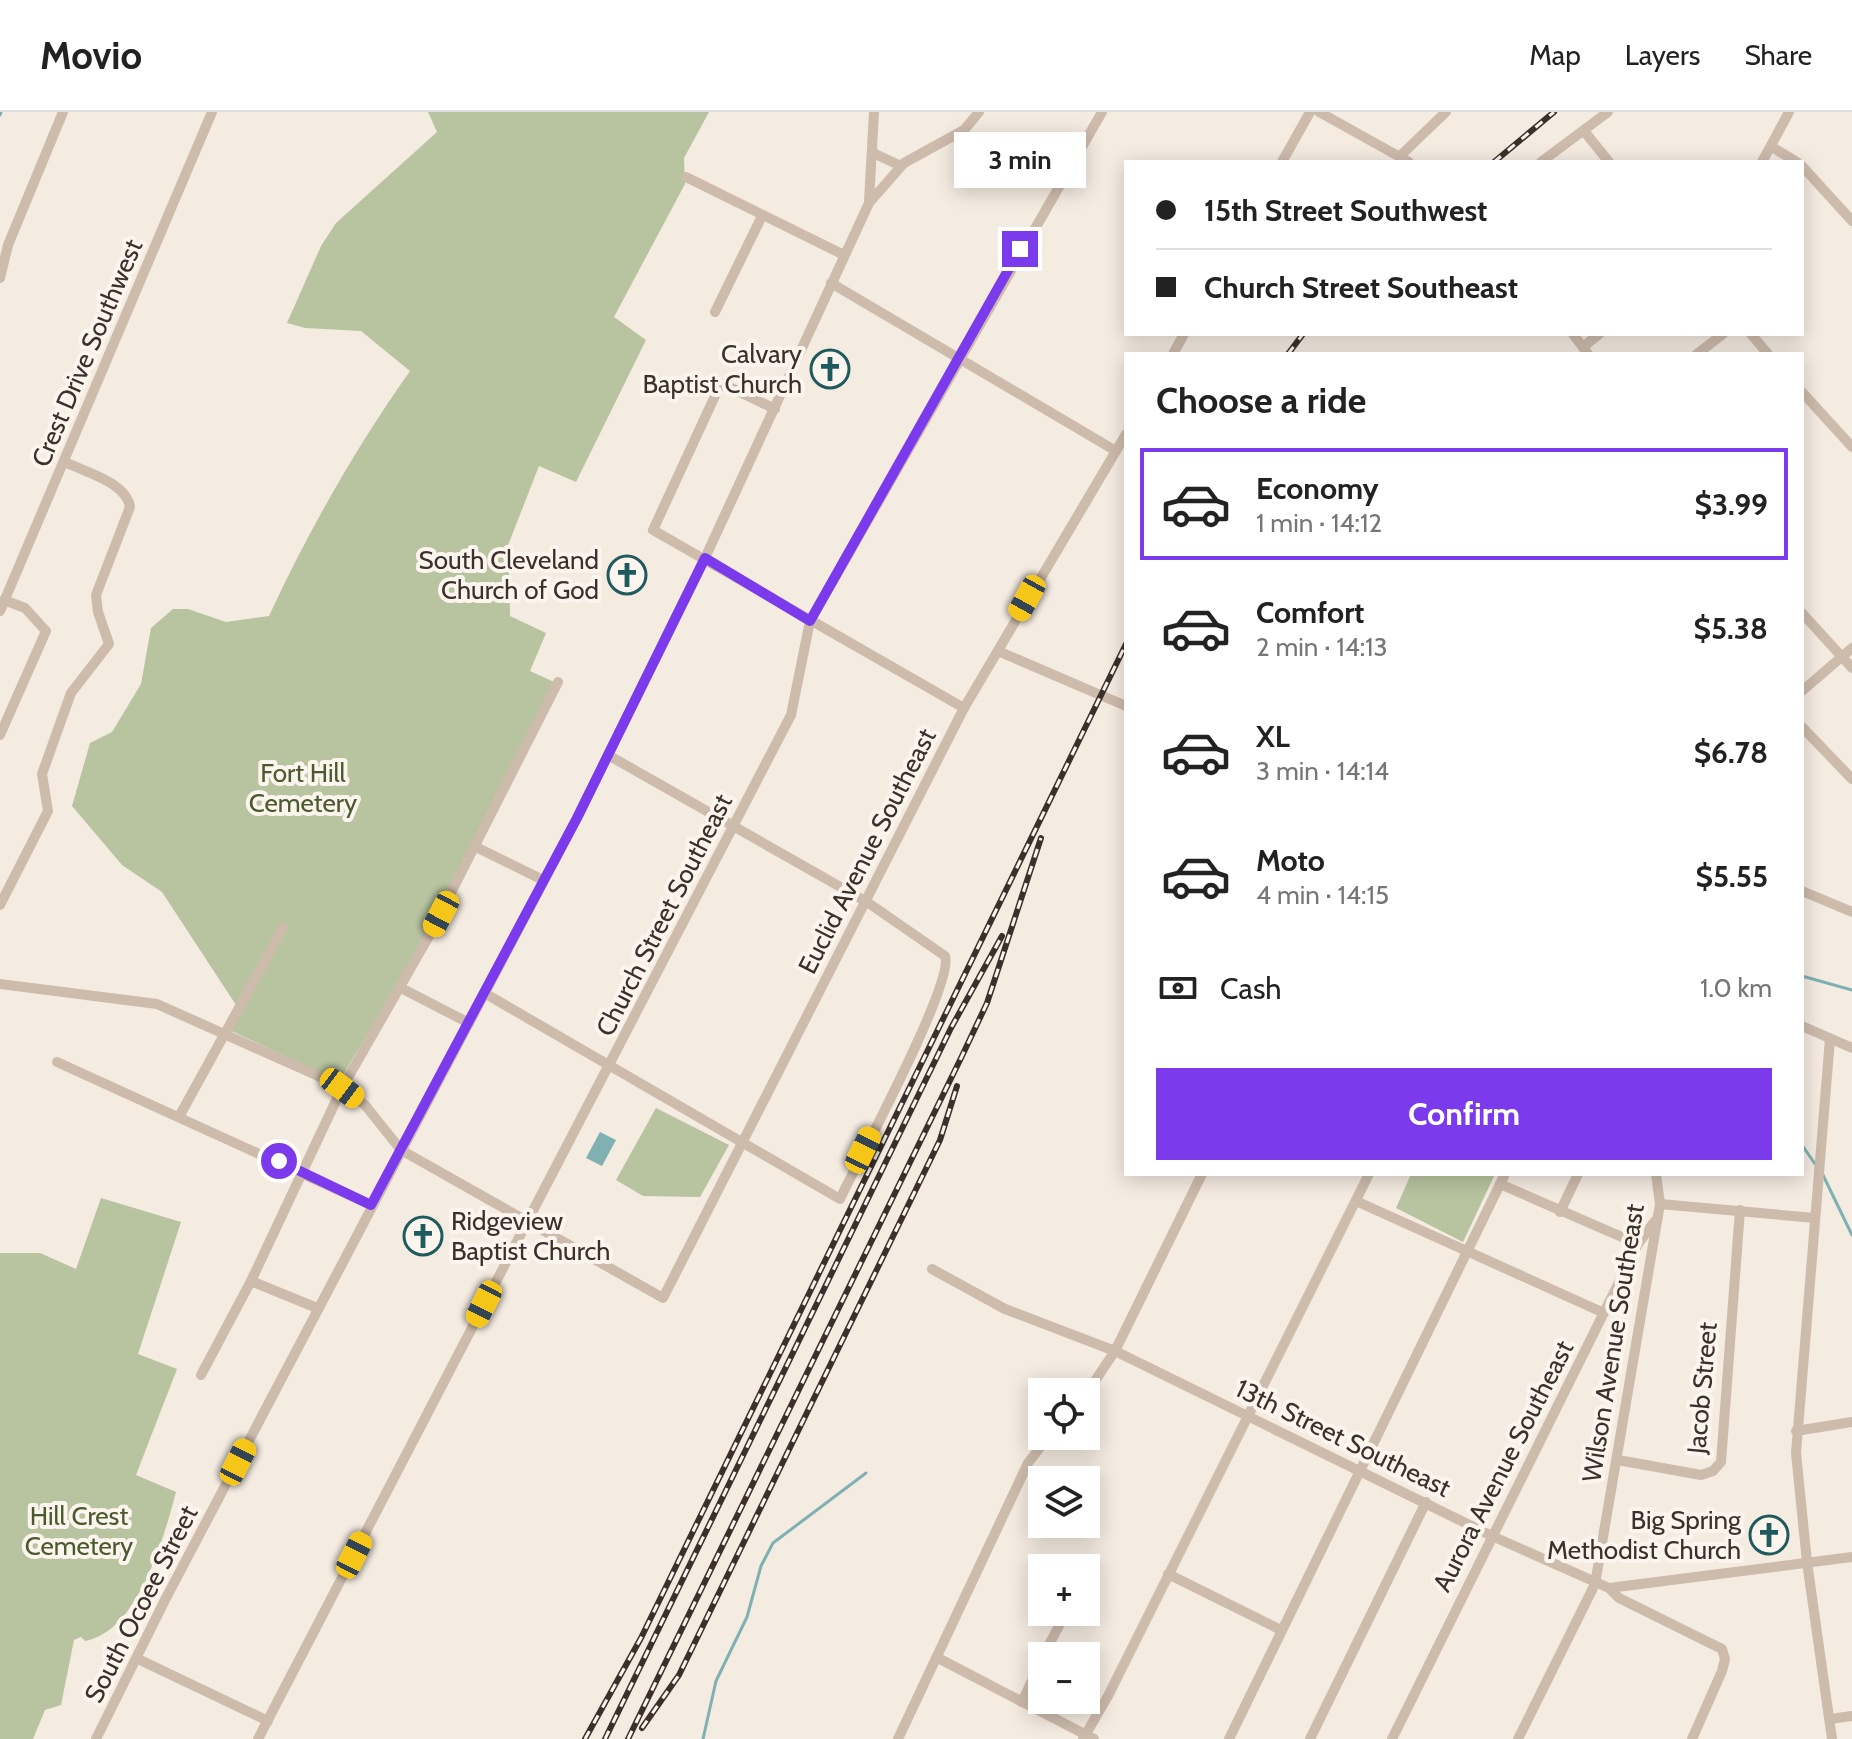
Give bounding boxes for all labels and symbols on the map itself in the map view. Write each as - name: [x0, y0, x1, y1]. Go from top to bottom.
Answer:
- callout: 3 min: [954, 133, 1086, 189]
- route end: [1002, 231, 1038, 267]
- street label: Crest Drive Southwest: [25, 234, 149, 472]
- place label: Calvary Baptist Church: [643, 338, 802, 400]
- church icon: Calvary Baptist Church: [809, 348, 851, 390]
- place label: South Cleveland Church of God: [419, 544, 599, 606]
- church icon: South Cleveland Church of God: [606, 554, 648, 596]
- car: [1005, 571, 1049, 625]
- street label: Euclid Avenue Southeast: [791, 723, 943, 979]
- park label: Fort Hill Cemetery: [249, 757, 357, 819]
- street label: Church Street Southeast: [589, 788, 739, 1041]
- car: [419, 887, 463, 941]
- car: [316, 1064, 368, 1112]
- car: [842, 1123, 884, 1177]
- route start: [261, 1143, 297, 1179]
- street label: Wilson Avenue Southeast: [1575, 1201, 1651, 1484]
- place label: Ridgeview Baptist Church: [451, 1205, 610, 1267]
- church icon: Ridgeview Baptist Church: [402, 1215, 444, 1257]
- car: [462, 1277, 506, 1331]
- street label: Jacob Street: [1680, 1321, 1724, 1456]
- street label: Aurora Avenue Southeast: [1426, 1335, 1580, 1597]
- street label: 13th Street Southeast: [1230, 1372, 1456, 1504]
- car: [216, 1435, 260, 1489]
- park label: Hill Crest Cemetery: [25, 1500, 133, 1562]
- street label: South Ocoee Street: [78, 1500, 205, 1708]
- place label: Big Spring Methodist Church: [1547, 1504, 1742, 1566]
- church icon: Big Spring Methodist Church: [1748, 1514, 1790, 1556]
- car: [332, 1528, 376, 1582]

